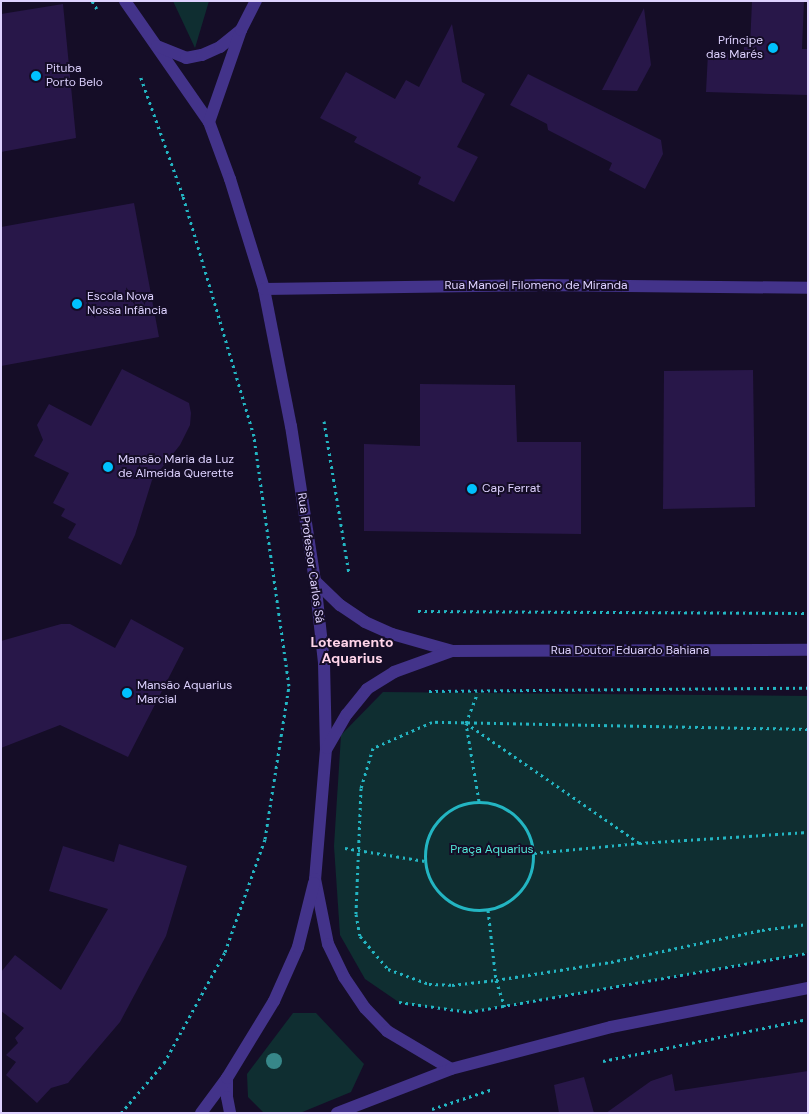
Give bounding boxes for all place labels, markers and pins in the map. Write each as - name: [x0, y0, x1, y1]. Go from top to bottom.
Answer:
- place label: Príncipe das Marés: [706, 34, 763, 62]
- marker: Príncipe das Marés: [767, 42, 779, 54]
- place label: Pituba Porto Belo: [46, 62, 103, 90]
- marker: Pituba Porto Belo: [30, 70, 42, 82]
- place label: Escola Nova Nossa Infância: [87, 290, 167, 318]
- marker: Escola Nova Nossa Infância: [71, 298, 83, 310]
- place label: Mansão Maria da Luz de Almeida Querette: [118, 453, 234, 481]
- marker: Mansão Maria da Luz de Almeida Querette: [102, 461, 114, 473]
- place label: Cap Ferrat: [482, 482, 541, 496]
- marker: Cap Ferrat: [466, 483, 478, 495]
- place label: Mansão Aquarius Marcial: [137, 679, 232, 707]
- marker: Mansão Aquarius Marcial: [121, 687, 133, 699]

